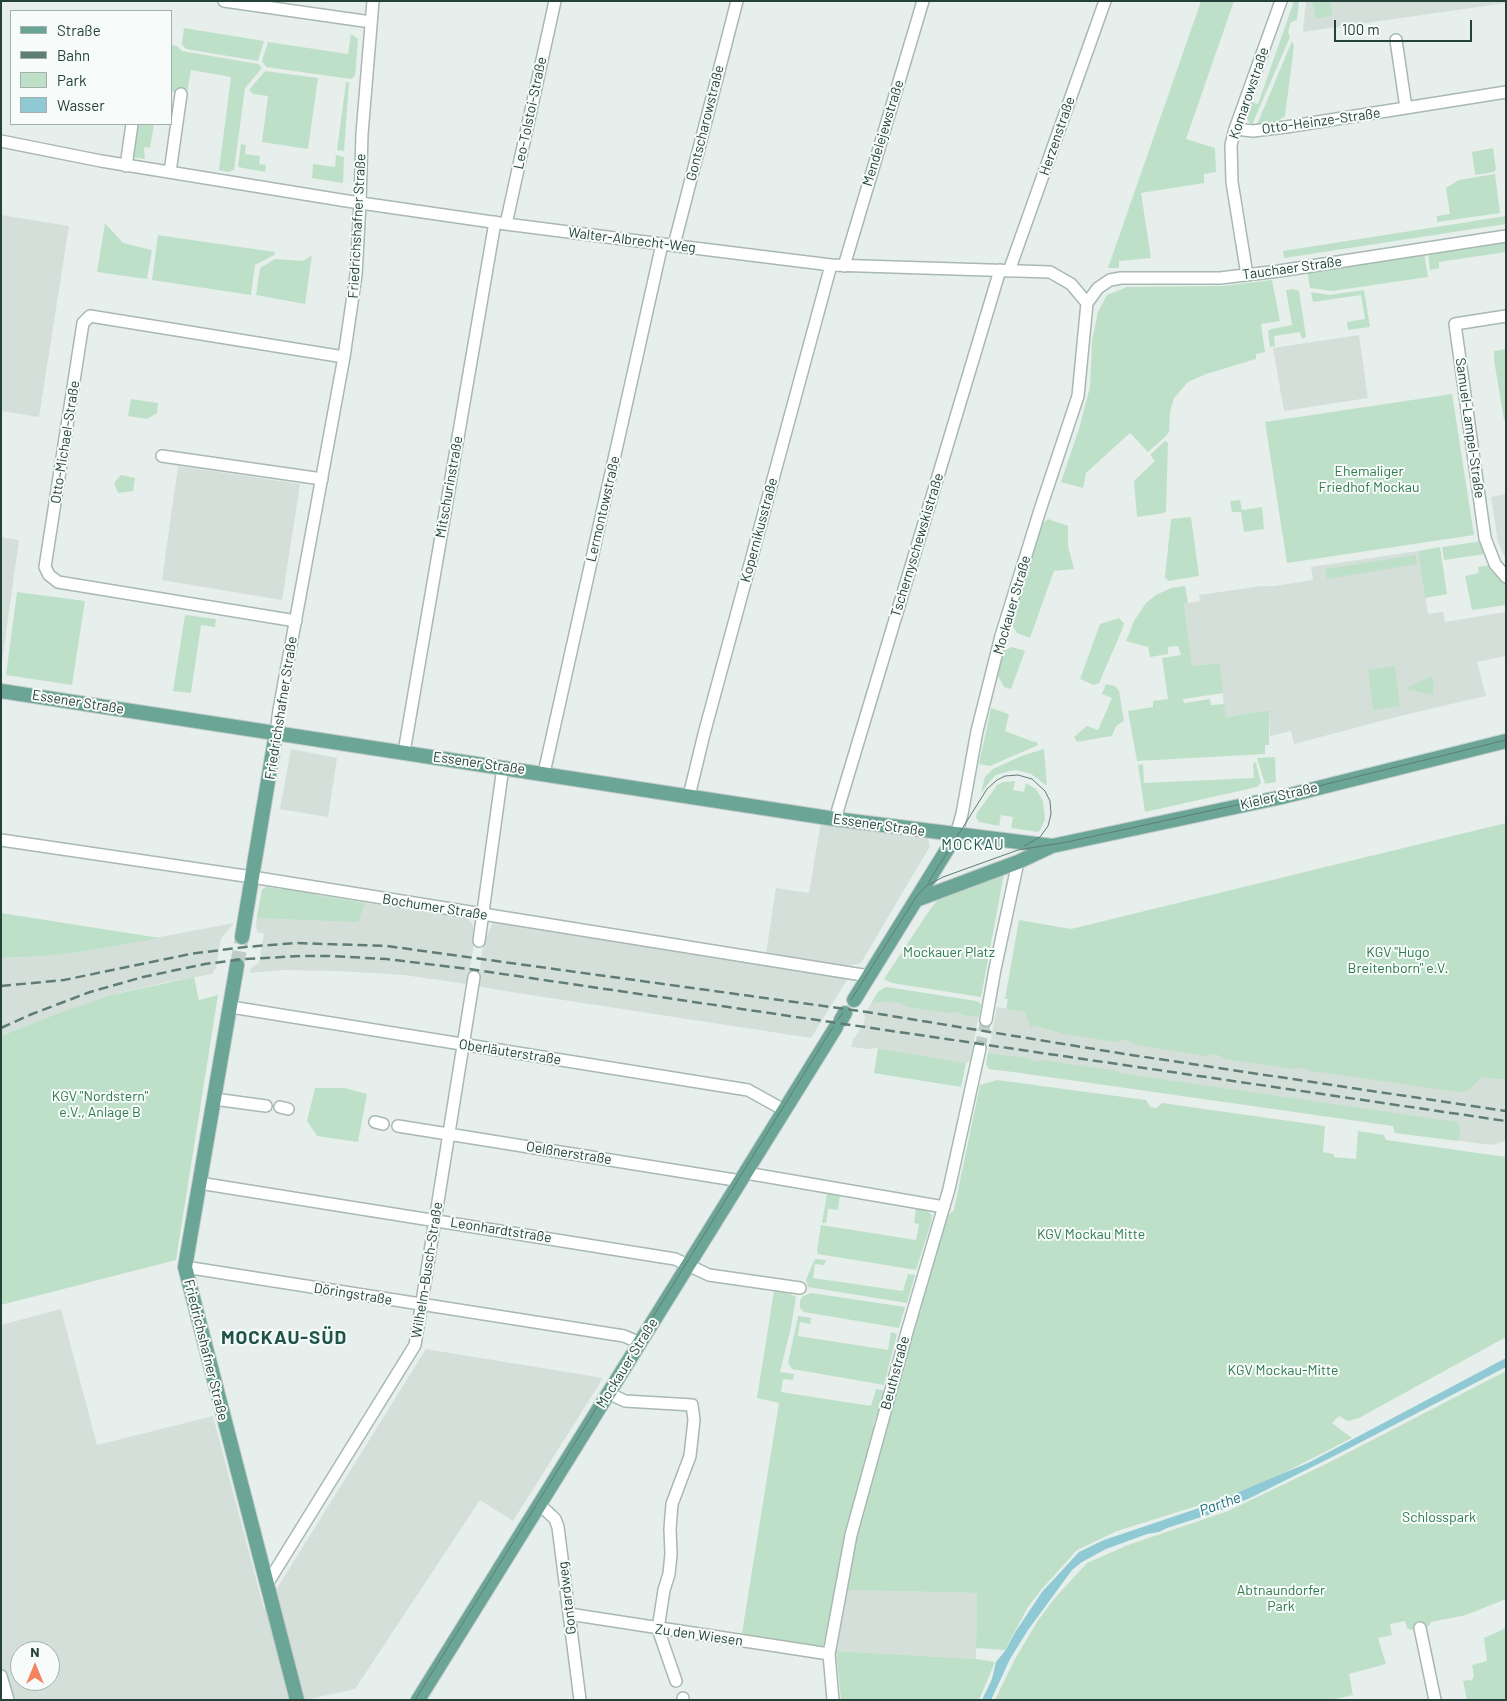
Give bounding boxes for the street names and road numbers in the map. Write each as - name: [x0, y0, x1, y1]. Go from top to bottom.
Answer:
- street label: Komarowstraße: [1225, 45, 1273, 141]
- street label: Leo-Tolstoi-Straße: [510, 55, 550, 171]
- street label: Gontscharowstraße: [682, 63, 728, 183]
- street label: Mendelejewstraße: [859, 78, 907, 188]
- street label: Herzenstraße: [1036, 94, 1078, 178]
- street label: Otto-Heinze-Straße: [1261, 104, 1381, 138]
- street label: Friedrichshafner Straße: [345, 153, 369, 299]
- street label: Walter-Albrecht-Weg: [567, 224, 697, 256]
- street label: Tauchaer Straße: [1241, 253, 1343, 283]
- street label: Samuel-Lampel-Straße: [1452, 357, 1488, 499]
- street label: Otto-Michael-Straße: [47, 379, 83, 505]
- street label: Mitschurinstraße: [432, 435, 466, 539]
- street label: Lermontowstraße: [583, 454, 623, 564]
- street label: Tschernyschewskistraße: [887, 471, 947, 619]
- street label: Kopernikusstraße: [737, 476, 781, 584]
- street label: Mockauer Straße: [990, 553, 1034, 657]
- street label: Friedrichshafner Straße: [261, 635, 301, 781]
- street label: Essener Straße: [31, 686, 125, 718]
- street label: Essener Straße: [432, 748, 526, 778]
- street label: Kieler Straße: [1239, 779, 1319, 813]
- street label: Essener Straße: [832, 810, 926, 840]
- street label: Bochumer Straße: [381, 890, 489, 924]
- street label: Oberläuterstraße: [458, 1036, 562, 1068]
- street label: Oelßnerstraße: [525, 1138, 613, 1168]
- street label: Wilhelm-Busch-Straße: [408, 1201, 446, 1339]
- street label: Leonhardtstraße: [449, 1214, 553, 1246]
- street label: Friedrichshafner Straße: [180, 1278, 232, 1422]
- street label: Döringstraße: [313, 1280, 393, 1308]
- street label: Mockauer Straße: [593, 1315, 661, 1411]
- street label: Beuthstraße: [877, 1334, 913, 1412]
- street label: Gontardweg: [554, 1561, 580, 1635]
- street label: Zu den Wiesen: [654, 1621, 744, 1649]

